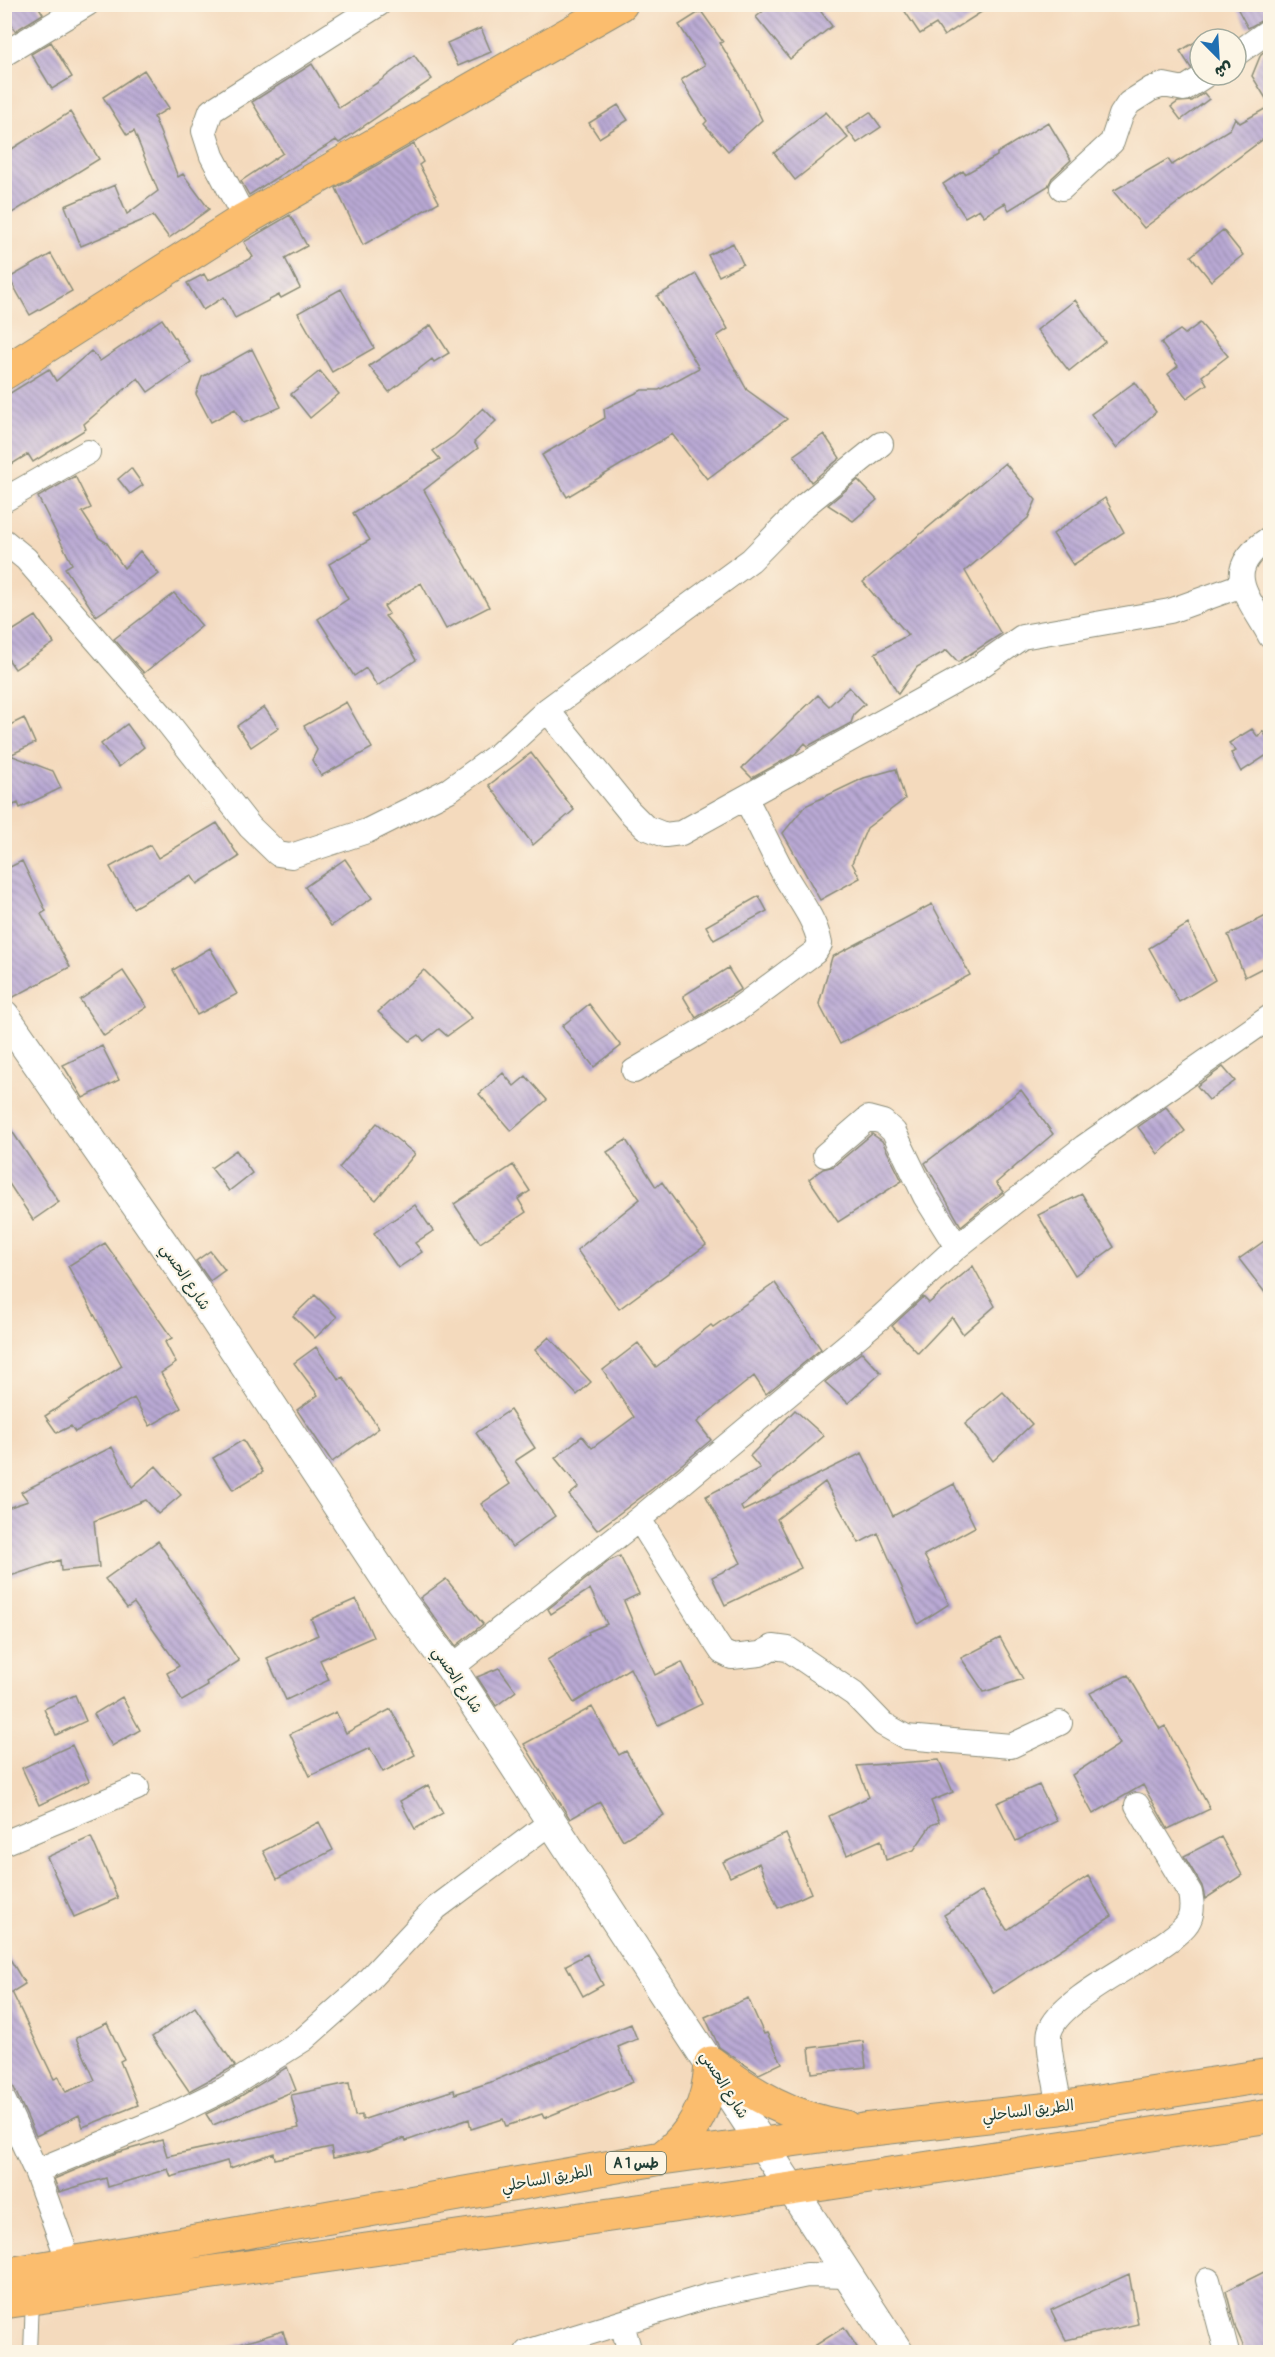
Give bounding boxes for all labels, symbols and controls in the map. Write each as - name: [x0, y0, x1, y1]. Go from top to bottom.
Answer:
- north arrow: [1188, 27, 1248, 87]
- text: ش: [1212, 57, 1236, 83]
- street label: شارع الحسي: [153, 1240, 214, 1316]
- street label: شارع الحسي: [425, 1643, 486, 1719]
- street label: شارع الحسي: [693, 2048, 752, 2124]
- street label: الطريق الساحلي: [981, 2096, 1075, 2129]
- road number: A 1 طس: [606, 2152, 666, 2174]
- street label: الطريق الساحلي: [500, 2162, 595, 2199]

